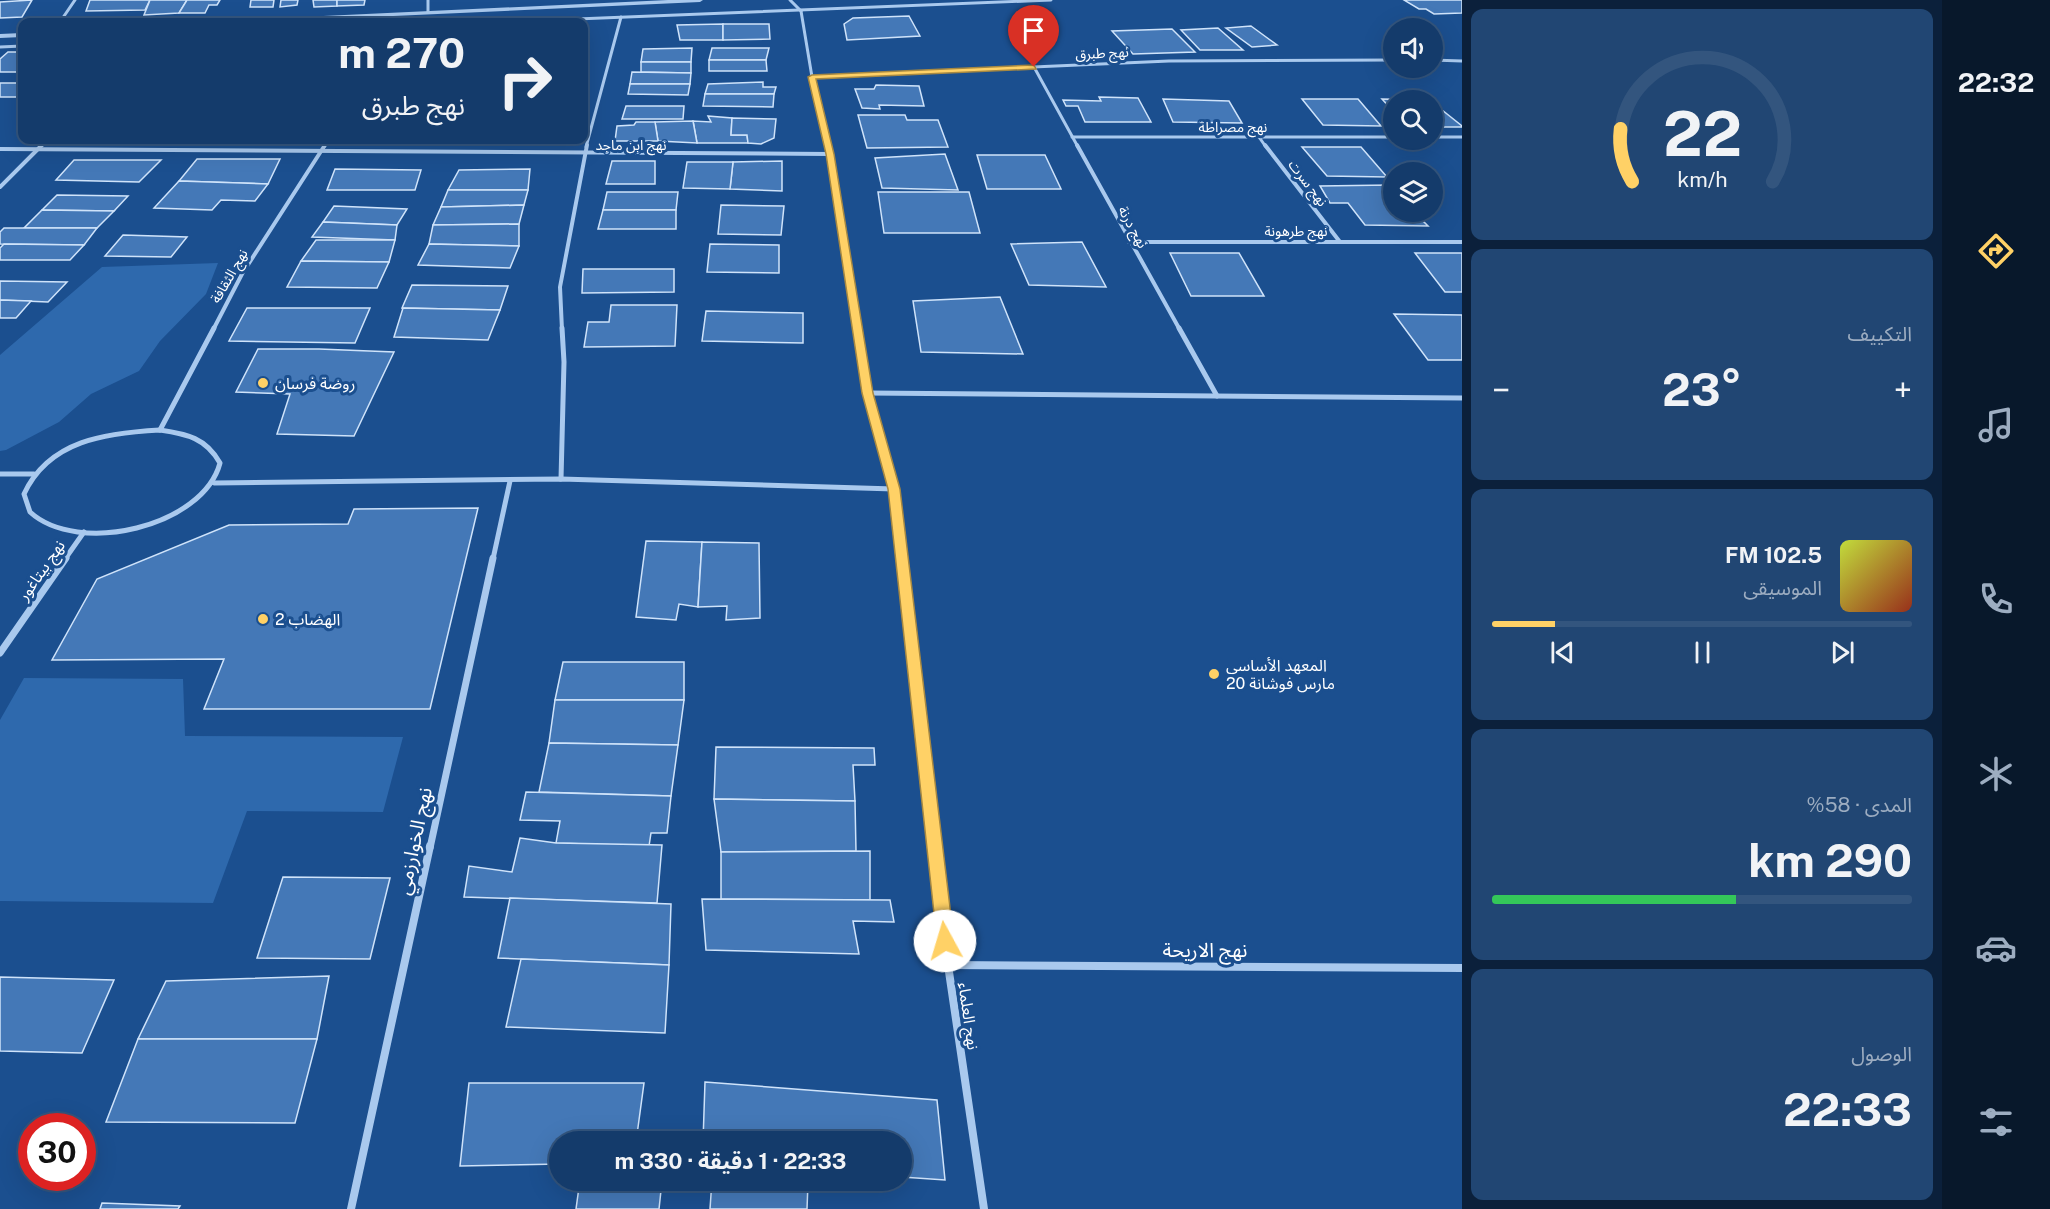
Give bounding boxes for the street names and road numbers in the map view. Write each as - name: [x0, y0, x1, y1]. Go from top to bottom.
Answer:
- street label: نهج طبرق: [1075, 44, 1130, 65]
- street label: نهج مصراطة: [1199, 119, 1268, 138]
- street label: نهج ابن ماجد: [595, 137, 667, 156]
- street label: نهج سرت: [1283, 157, 1331, 211]
- street label: نهج درنة: [1112, 203, 1151, 252]
- street label: نهج طرهونة: [1264, 223, 1328, 242]
- street label: نهج الثقافة: [207, 246, 254, 307]
- street label: نهج بيتاغور: [13, 537, 71, 607]
- street label: نهج الخوارزمي: [391, 785, 441, 898]
- street label: نهج الاريحة: [1163, 938, 1247, 965]
- street label: نهج العلماء: [951, 981, 983, 1052]

